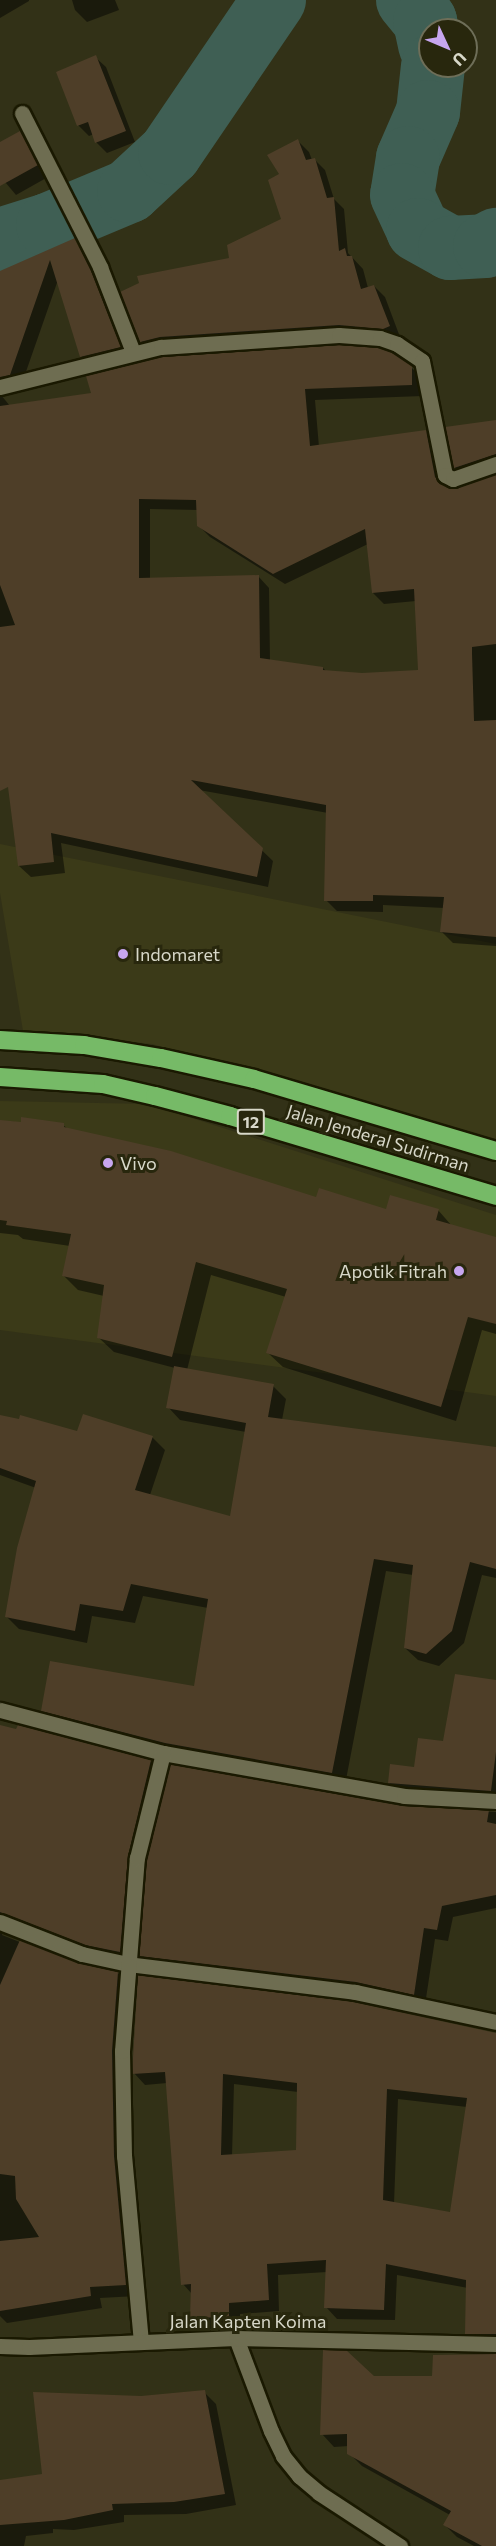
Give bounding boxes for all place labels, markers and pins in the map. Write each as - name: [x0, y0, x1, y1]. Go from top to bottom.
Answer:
- place label: Indomaret: [135, 943, 220, 965]
- marker: Indomaret: [116, 947, 130, 961]
- place label: Vivo: [120, 1152, 157, 1174]
- marker: Vivo: [101, 1156, 115, 1170]
- place label: Apotik Fitrah: [339, 1260, 447, 1282]
- marker: Apotik Fitrah: [452, 1264, 466, 1278]

